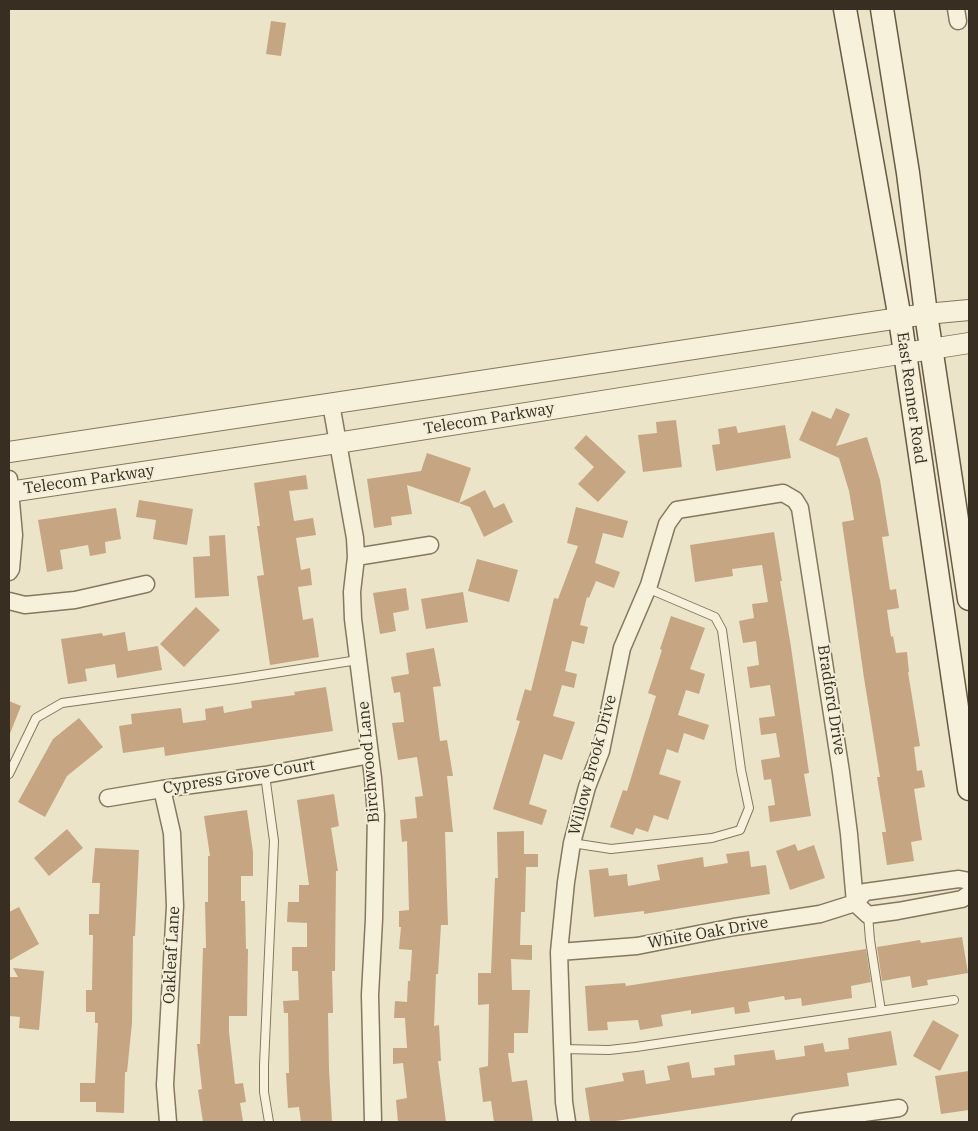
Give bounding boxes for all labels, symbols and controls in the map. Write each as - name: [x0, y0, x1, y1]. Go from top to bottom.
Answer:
- street label: East Renner Road: [892, 331, 930, 465]
- street label: Telecom Parkway: [422, 399, 556, 439]
- street label: Telecom Parkway: [22, 461, 156, 499]
- street label: Bradford Drive: [813, 643, 849, 757]
- street label: Willow Brook Drive: [565, 693, 621, 837]
- street label: Birchwood Lane: [354, 700, 384, 824]
- street label: Cypress Grove Court: [162, 755, 316, 799]
- street label: Oakleaf Lane: [160, 906, 184, 1004]
- street label: White Oak Drive: [646, 913, 770, 953]

